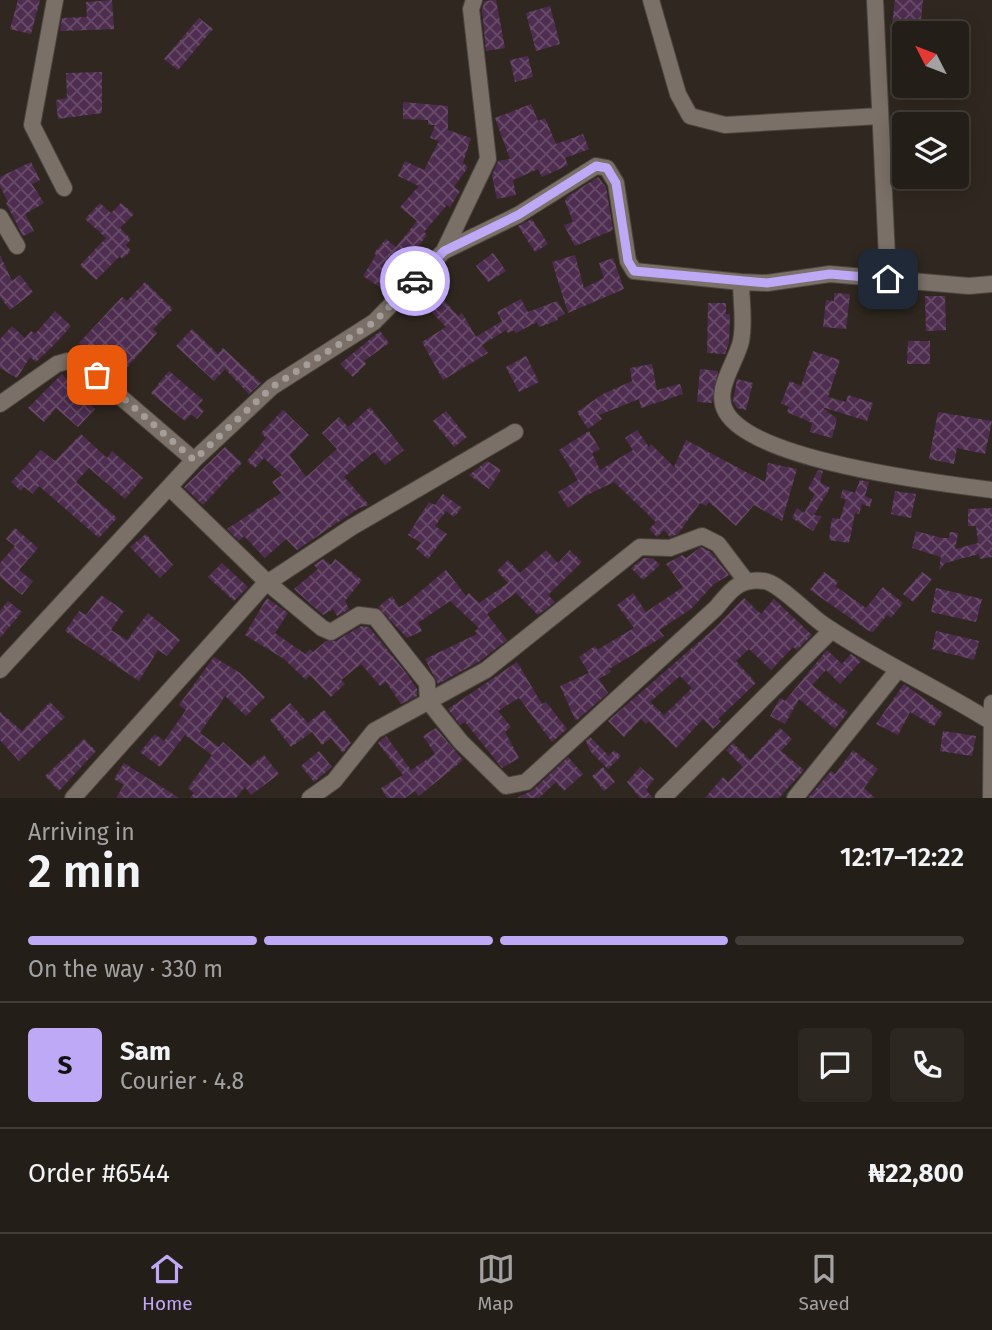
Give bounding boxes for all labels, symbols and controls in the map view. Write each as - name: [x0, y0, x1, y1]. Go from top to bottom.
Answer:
- north arrow: [892, 21, 970, 98]
- map controls: [892, 21, 969, 189]
- button: layers: [892, 112, 969, 189]
- courier: [380, 246, 450, 316]
- pin: [858, 249, 918, 309]
- icon: home: [869, 260, 907, 298]
- icon: car: [396, 262, 434, 300]
- pin: [67, 345, 127, 405]
- icon: bag: [78, 356, 116, 394]
- text: Arriving in: [28, 818, 135, 846]
- text: 12:17–12:22: [840, 842, 964, 873]
- text: 2 min: [28, 844, 141, 899]
- text: On the way · 330 m: [28, 955, 223, 983]
- button: chat: [798, 1028, 872, 1102]
- button: phone: [890, 1028, 964, 1102]
- text: Sam: [120, 1036, 171, 1067]
- text: S: [58, 1050, 72, 1081]
- text: Courier · 4.8: [120, 1067, 244, 1095]
- text: Order #6544: [28, 1158, 170, 1189]
- text: ₦22,800: [868, 1158, 964, 1189]
- tab: Home: [142, 1250, 193, 1315]
- tab: Map: [477, 1250, 515, 1315]
- tab: Saved: [799, 1250, 850, 1315]

